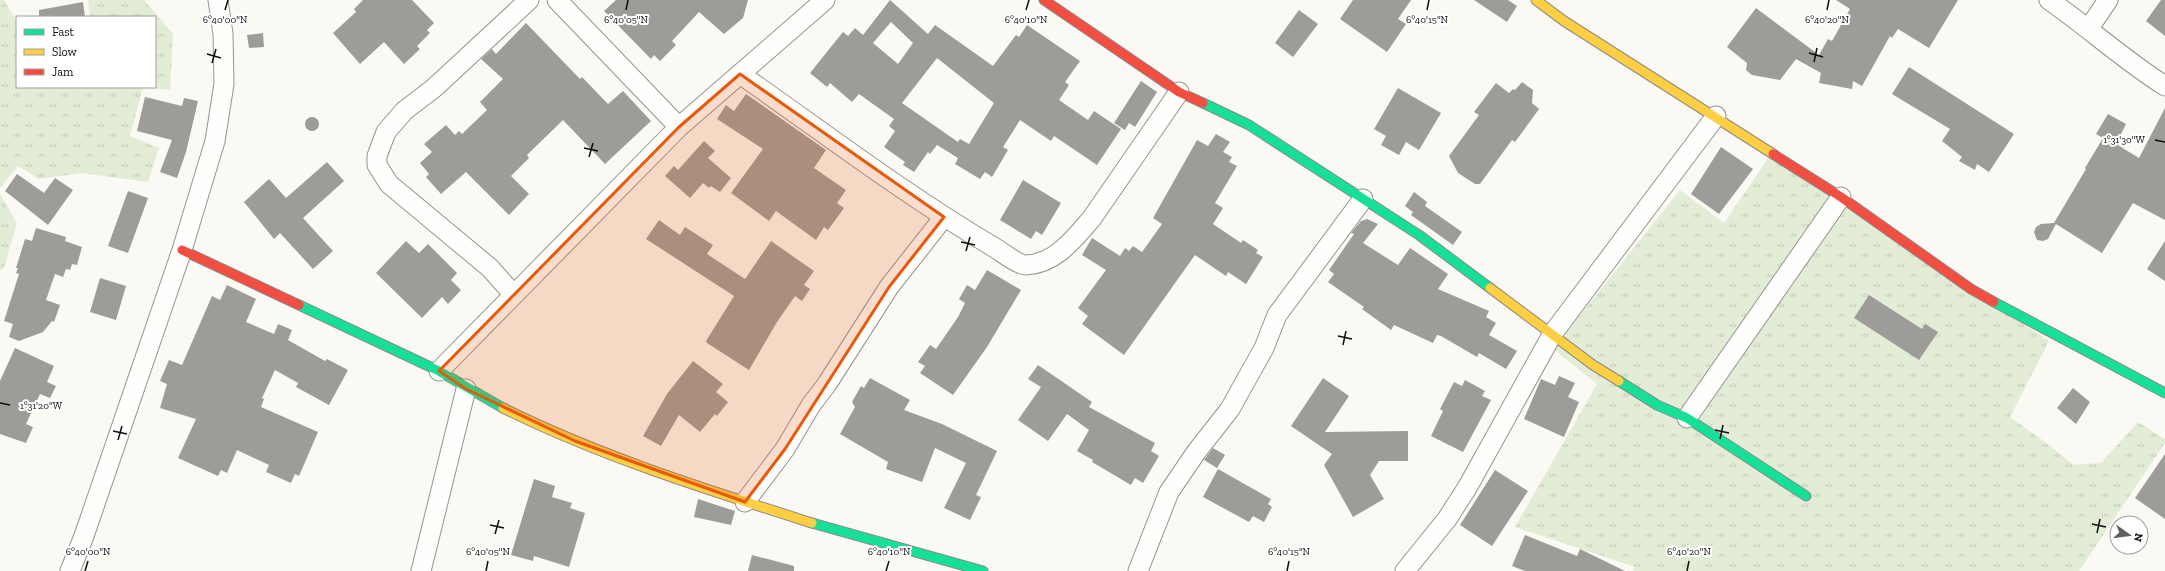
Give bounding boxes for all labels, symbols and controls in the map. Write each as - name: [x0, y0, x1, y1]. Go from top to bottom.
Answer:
- text: 6°40'00"N: [203, 14, 248, 26]
- text: 6°40'05"N: [604, 14, 649, 26]
- text: 6°40'10"N: [1005, 14, 1048, 26]
- text: 6°40'15"N: [1406, 14, 1449, 26]
- text: 6°40'20"N: [1805, 14, 1850, 26]
- legend: [16, 16, 156, 88]
- text: Fast: [52, 25, 75, 39]
- text: Slow: [52, 45, 78, 59]
- text: Jam: [52, 65, 74, 79]
- text: 1°31'30"W: [2103, 134, 2146, 146]
- text: 1°31'20"W: [20, 400, 63, 412]
- north arrow: [2109, 515, 2149, 555]
- text: N: [2131, 532, 2146, 544]
- text: 6°40'00"N: [66, 546, 111, 558]
- text: 6°40'05"N: [466, 546, 511, 558]
- text: 6°40'10"N: [868, 546, 911, 558]
- text: 6°40'15"N: [1268, 546, 1311, 558]
- text: 6°40'20"N: [1667, 546, 1712, 558]

